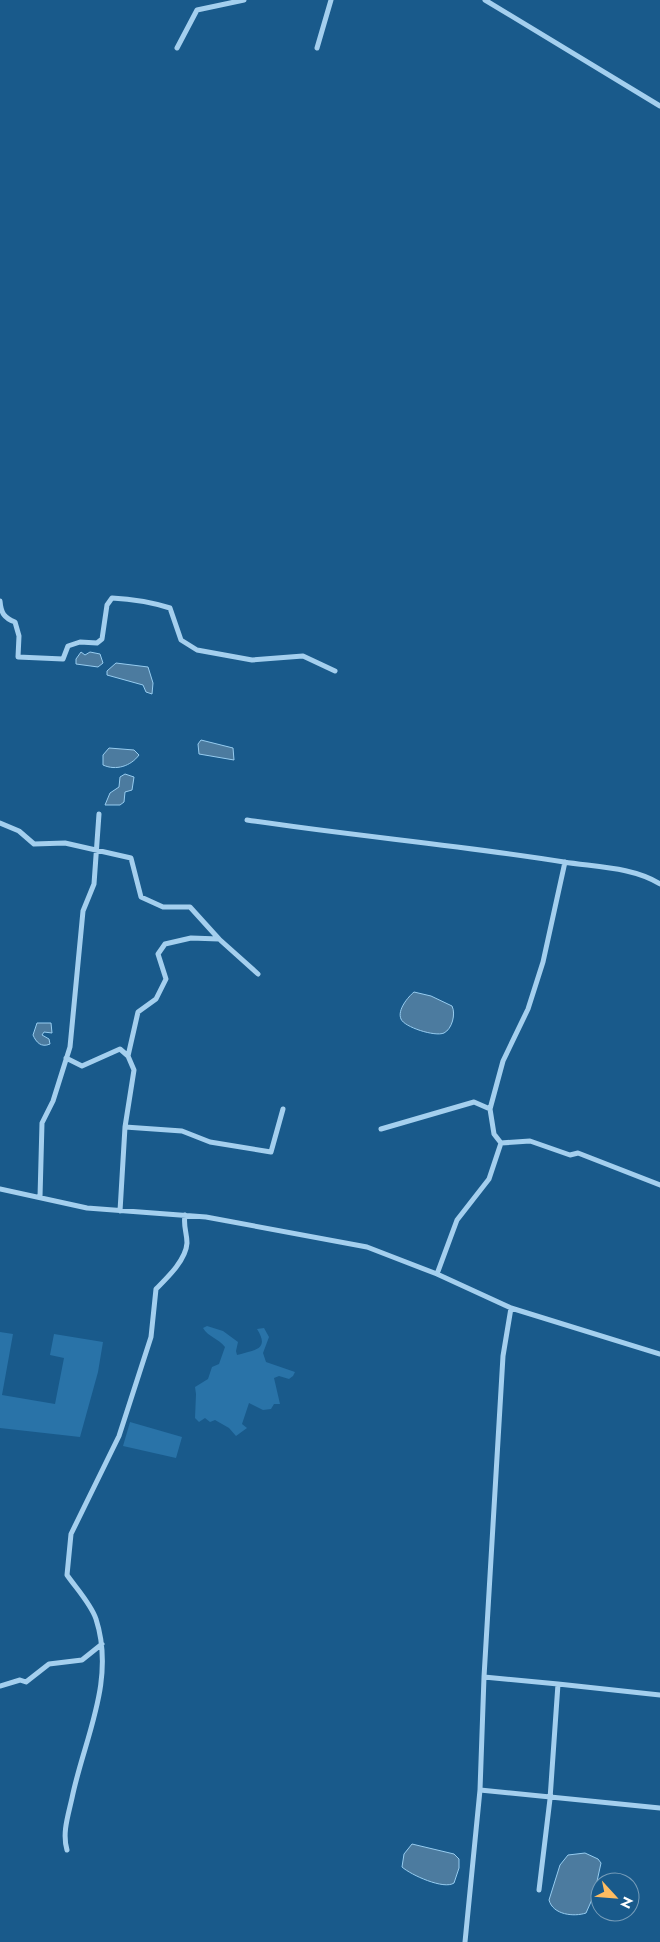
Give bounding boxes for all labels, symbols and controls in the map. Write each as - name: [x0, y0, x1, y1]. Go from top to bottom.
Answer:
- north arrow: [590, 1872, 640, 1922]
- text: N: [615, 1893, 638, 1912]

